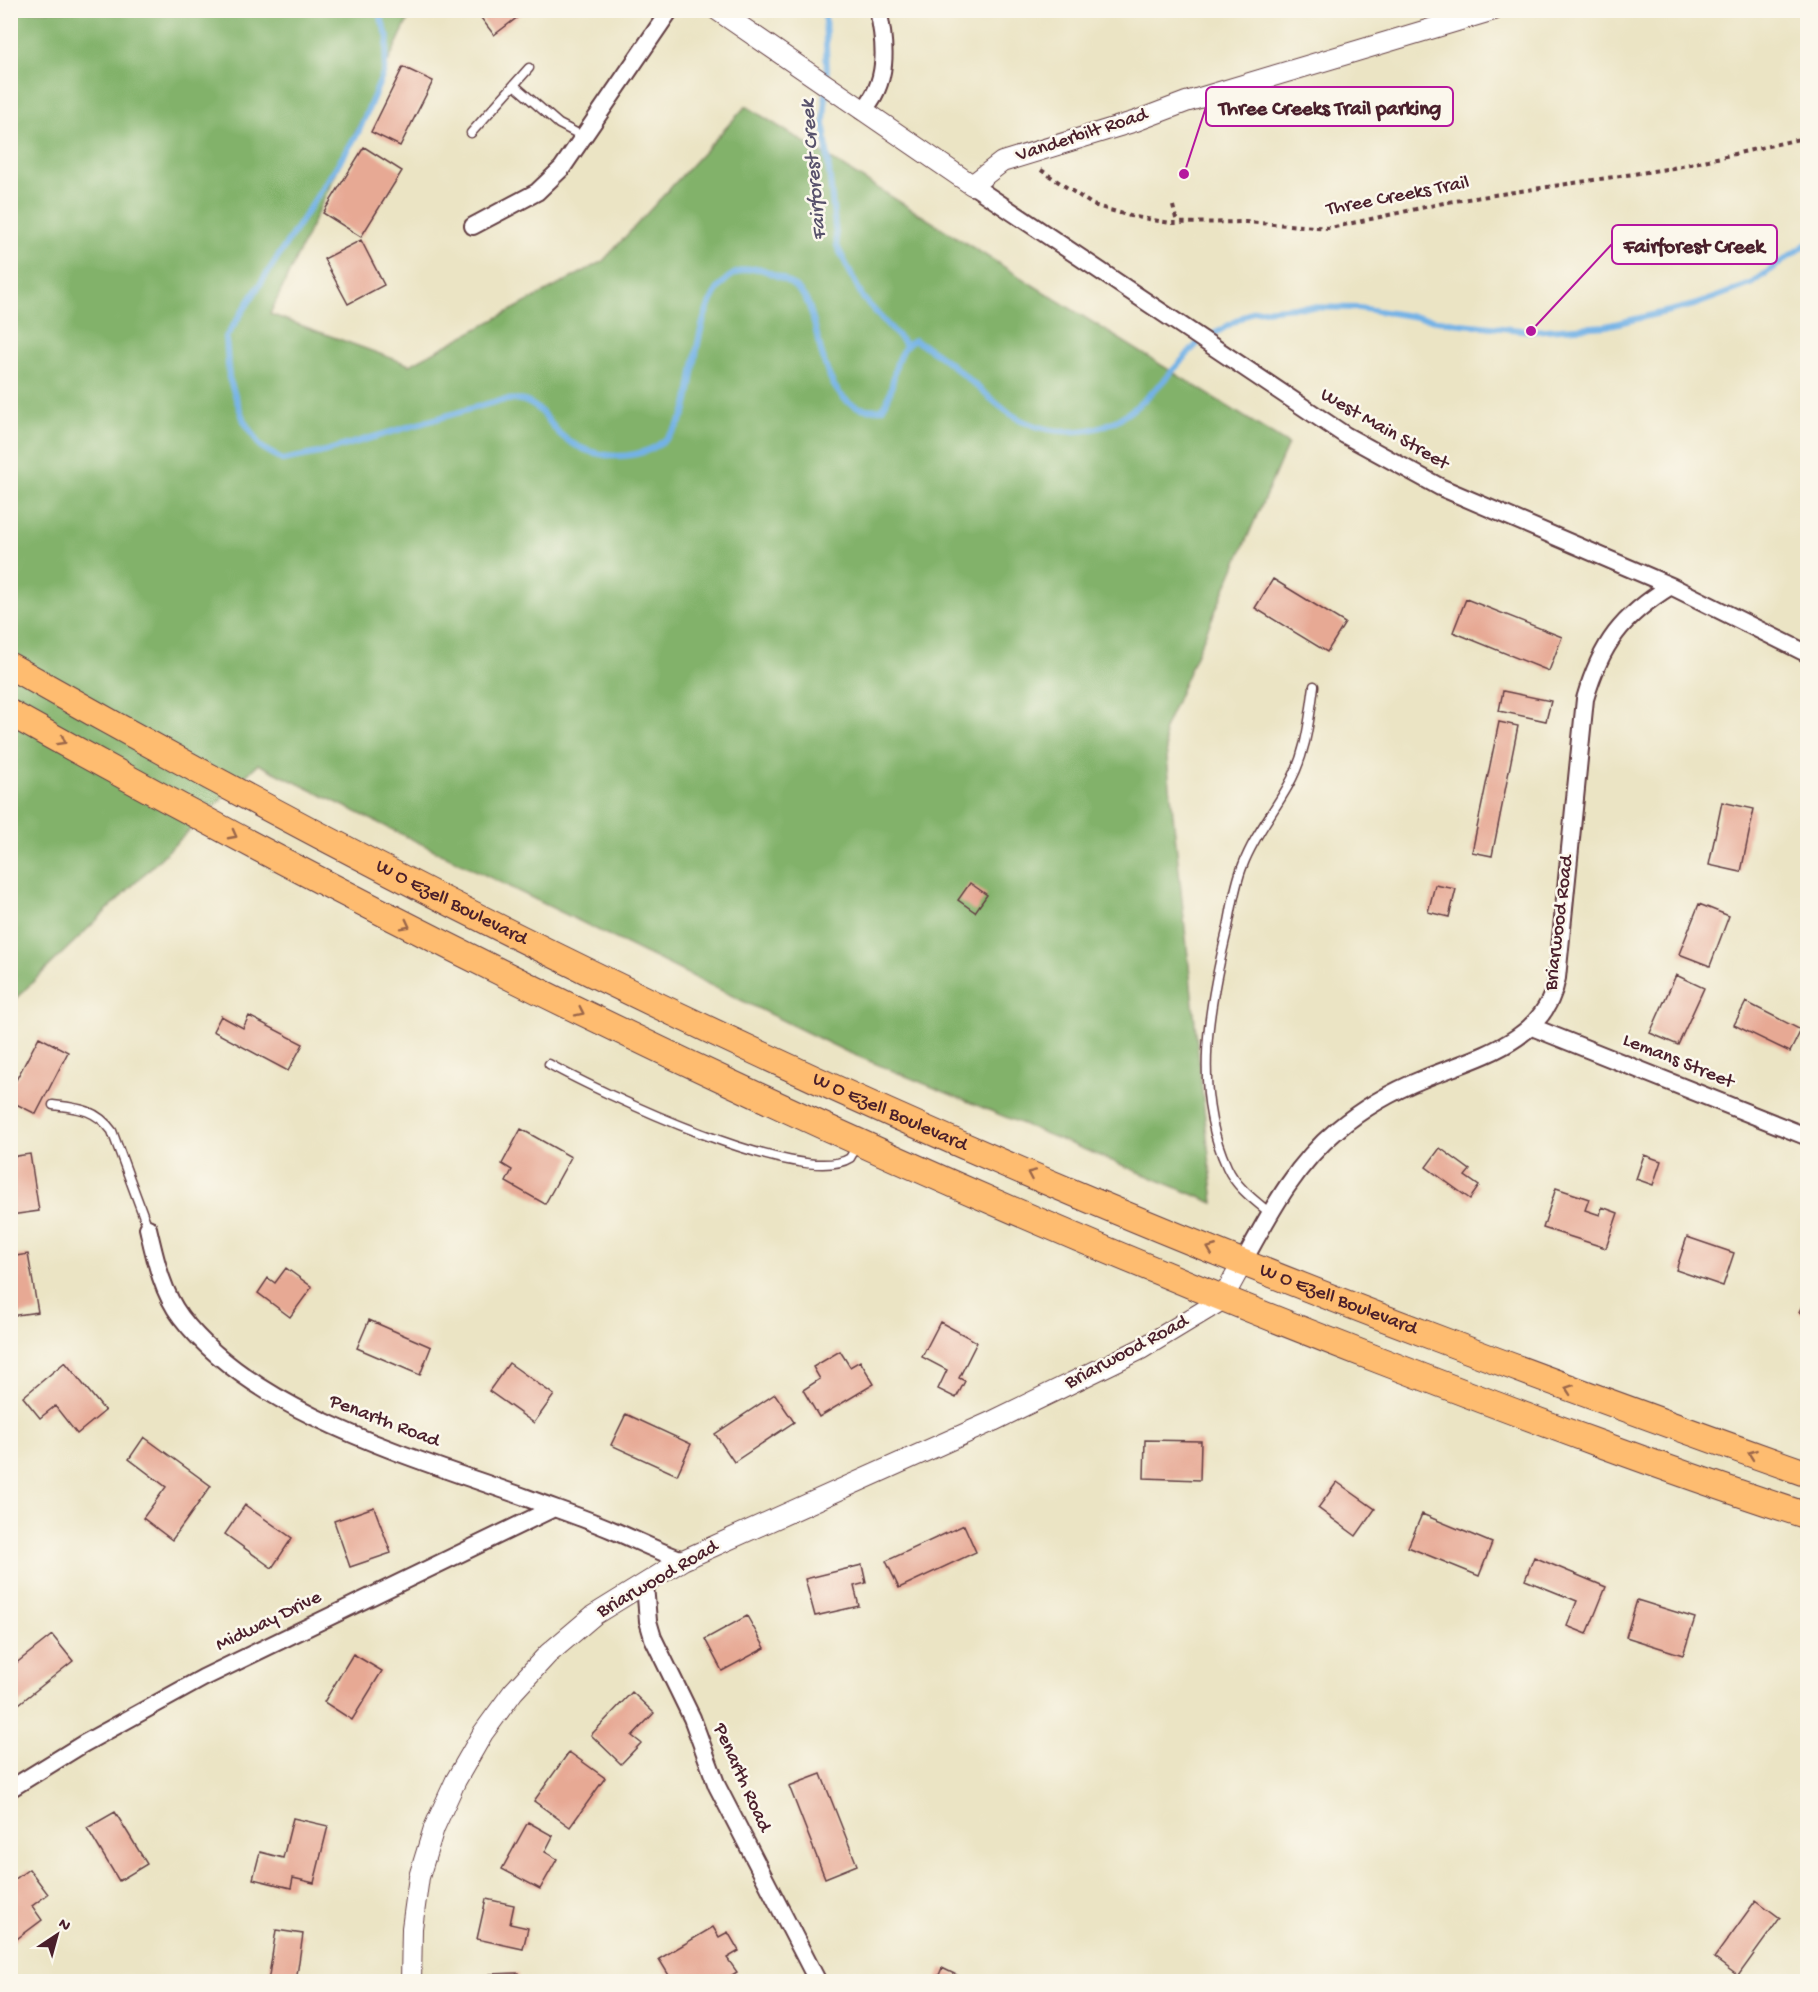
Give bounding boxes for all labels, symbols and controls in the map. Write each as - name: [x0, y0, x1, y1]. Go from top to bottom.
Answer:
- callout: Three Creeks Trail parking: [1206, 87, 1453, 126]
- water label: Fairforest Creek: [796, 96, 834, 241]
- text: Three Creeks Trail parking: [1217, 98, 1441, 123]
- street label: Vanderbilt Road: [1012, 103, 1153, 168]
- street label: Three Creeks Trail: [1324, 172, 1471, 222]
- callout: Fairforest Creek: [1612, 225, 1777, 264]
- text: Fairforest Creek: [1622, 236, 1767, 261]
- street label: West Main Street: [1316, 384, 1454, 477]
- one-way arrow: [55, 734, 66, 745]
- one-way arrow: [226, 828, 237, 839]
- street label: Briarwood Road: [1540, 852, 1580, 993]
- street label: W O Ezell Boulevard: [371, 855, 533, 952]
- one-way arrow: [399, 917, 410, 929]
- one-way arrow: [573, 1005, 584, 1017]
- street label: Lemans Street: [1619, 1029, 1739, 1095]
- street label: W O Ezell Boulevard: [809, 1068, 973, 1158]
- one-way arrow: [1026, 1169, 1037, 1181]
- one-way arrow: [1206, 1244, 1217, 1256]
- street label: W O Ezell Boulevard: [1256, 1259, 1422, 1342]
- street label: Briarwood Road: [1061, 1310, 1195, 1396]
- one-way arrow: [1564, 1383, 1574, 1396]
- street label: Penarth Road: [325, 1390, 445, 1454]
- one-way arrow: [1747, 1449, 1758, 1462]
- street label: Briarwood Road: [592, 1535, 725, 1625]
- street label: Midway Drive: [212, 1586, 326, 1657]
- street label: Penarth Road: [706, 1719, 776, 1838]
- north arrow: [27, 1905, 87, 1965]
- text: N: [54, 1915, 74, 1937]

